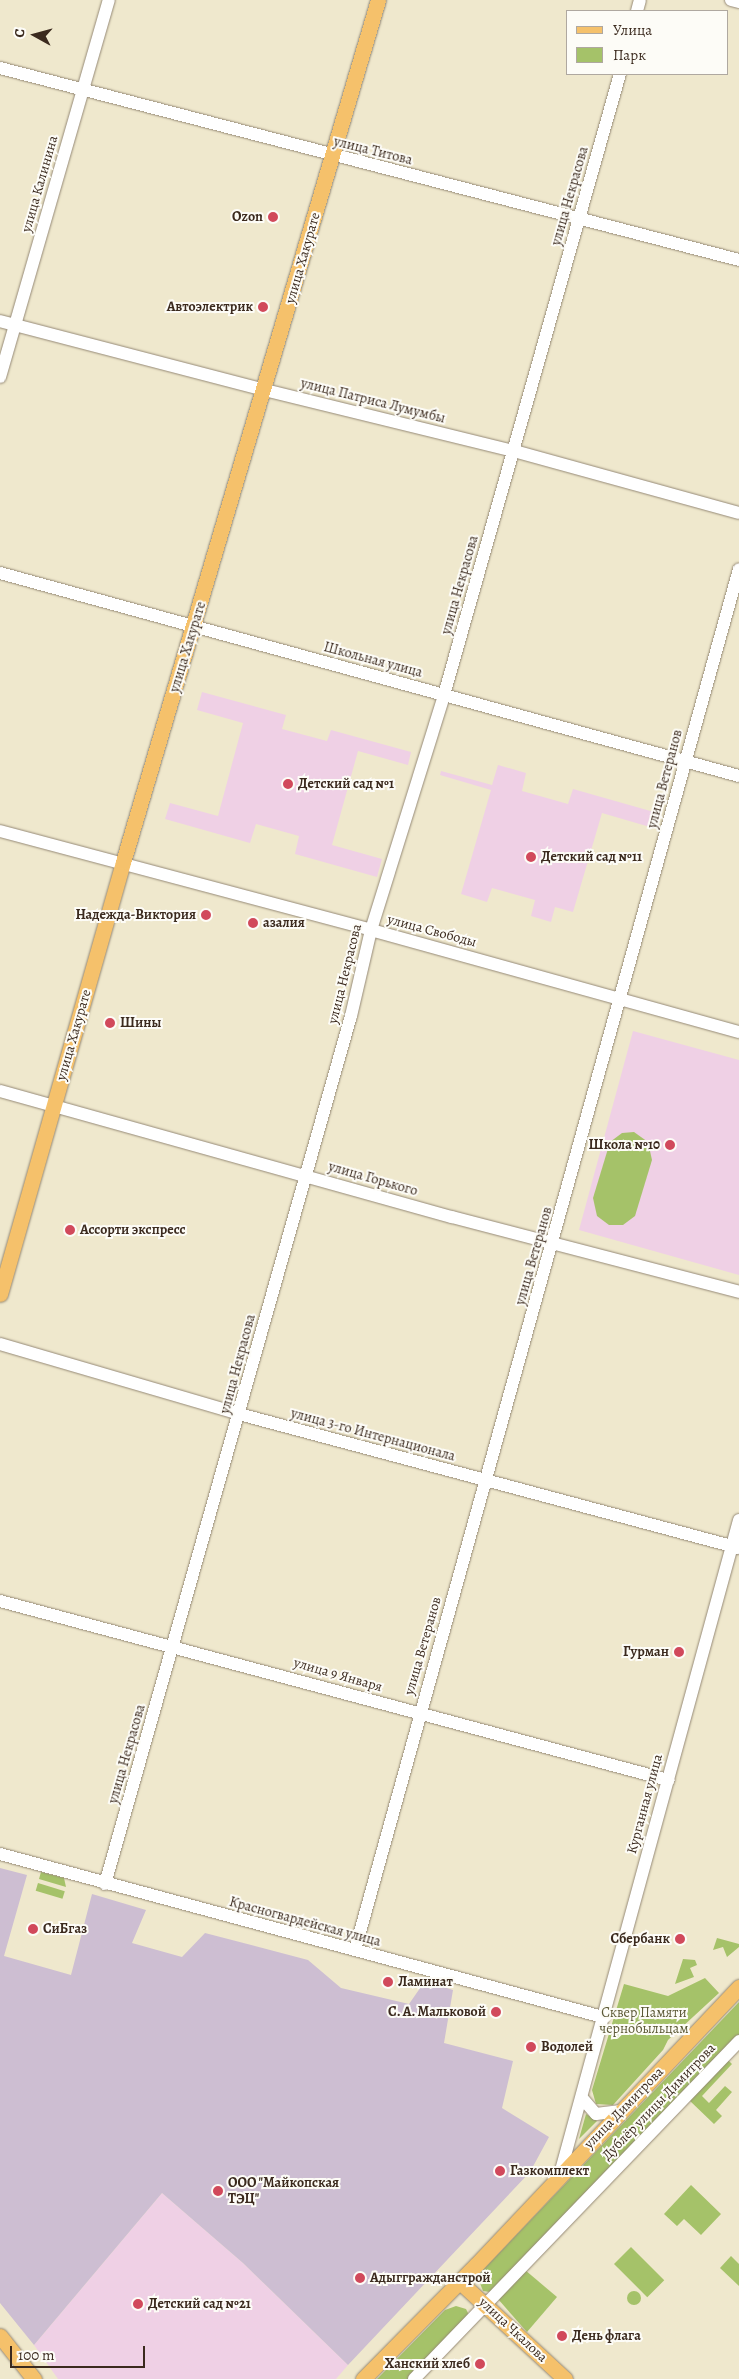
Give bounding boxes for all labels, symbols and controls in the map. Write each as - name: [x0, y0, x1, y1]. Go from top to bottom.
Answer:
- north arrow: [10, 10, 60, 60]
- legend: [566, 10, 729, 75]
- text: Улица: [613, 20, 652, 40]
- text: С: [10, 28, 30, 39]
- text: Парк: [613, 45, 646, 65]
- street label: улица Титова: [332, 133, 414, 169]
- street label: улица Калинина: [18, 134, 62, 234]
- street label: улица Некрасова: [548, 145, 592, 247]
- place label: Ozon: [232, 209, 263, 225]
- street label: улица Хакурате: [282, 210, 324, 306]
- marker: Ozon: [267, 211, 279, 223]
- place label: Автоэлектрик: [167, 299, 253, 315]
- marker: Автоэлектрик: [257, 301, 269, 313]
- street label: улица Патриса Лумумбы: [299, 375, 447, 427]
- street label: улица Некрасова: [438, 534, 482, 636]
- street label: улица Хакурате: [166, 600, 210, 694]
- street label: Школьная улица: [322, 639, 424, 681]
- street label: улица Ветеранов: [644, 728, 686, 830]
- place label: Детский сад №1: [298, 776, 394, 792]
- marker: Детский сад №1: [282, 778, 294, 790]
- place label: Детский сад №11: [541, 849, 642, 865]
- marker: Детский сад №11: [525, 851, 537, 863]
- place label: Надежда-Виктория: [75, 907, 196, 923]
- marker: Надежда-Виктория: [200, 909, 212, 921]
- street label: улица Свободы: [386, 911, 478, 951]
- place label: азалия: [263, 915, 305, 931]
- marker: азалия: [247, 917, 259, 929]
- street label: улица Некрасова: [324, 922, 366, 1026]
- street label: улица Хакурате: [53, 987, 95, 1083]
- place label: Шины: [120, 1015, 161, 1031]
- marker: Шины: [104, 1017, 116, 1029]
- place label: Школа №10: [589, 1137, 660, 1153]
- marker: Школа №10: [664, 1139, 676, 1151]
- street label: улица Горького: [326, 1158, 420, 1200]
- street label: улица Ветеранов: [512, 1205, 556, 1307]
- place label: Ассорти экспресс: [80, 1222, 186, 1238]
- marker: Ассорти экспресс: [64, 1224, 76, 1236]
- street label: улица Некрасова: [217, 1312, 259, 1416]
- street label: улица 3-го Интернационала: [289, 1405, 457, 1465]
- street label: улица Ветеранов: [401, 1595, 445, 1697]
- place label: Гурман: [623, 1644, 669, 1660]
- marker: Гурман: [673, 1646, 685, 1658]
- street label: улица 9 Января: [292, 1654, 384, 1696]
- street label: улица Некрасова: [105, 1703, 149, 1805]
- street label: Курганная улица: [624, 1752, 666, 1856]
- street label: Красногвардейская улица: [227, 1894, 383, 1950]
- place label: СиБгаз: [43, 1921, 87, 1937]
- marker: СиБгаз: [27, 1923, 39, 1935]
- place label: Сбербанк: [610, 1931, 670, 1947]
- marker: Сбербанк: [674, 1933, 686, 1945]
- place label: Ламинат: [398, 1974, 453, 1990]
- marker: Ламинат: [382, 1976, 394, 1988]
- place label: С. А. Мальковой: [388, 2004, 486, 2020]
- park label: Сквер Памяти чернобыльцам: [599, 2005, 689, 2038]
- marker: С. А. Мальковой: [490, 2006, 502, 2018]
- place label: Водолей: [541, 2039, 593, 2055]
- street label: Дублёр улицы Димитрова: [599, 2040, 719, 2164]
- marker: Водолей: [525, 2041, 537, 2053]
- street label: улица Димитрова: [581, 2064, 667, 2152]
- place label: Газкомплект: [510, 2163, 589, 2179]
- marker: Газкомплект: [494, 2165, 506, 2177]
- place label: ООО "Майкопская ТЭЦ": [228, 2175, 339, 2208]
- marker: ООО "Майкопская ТЭЦ": [212, 2185, 224, 2197]
- place label: Адыггражданстрой: [370, 2270, 490, 2286]
- marker: Адыггражданстрой: [354, 2272, 366, 2284]
- street label: улица Чкалова: [475, 2294, 551, 2366]
- place label: Детский сад №21: [148, 2296, 251, 2312]
- marker: Детский сад №21: [132, 2298, 144, 2310]
- place label: День флага: [572, 2328, 641, 2344]
- marker: День флага: [556, 2330, 568, 2342]
- scale bar: [12, 2336, 148, 2368]
- text: 100 m: [18, 2345, 55, 2365]
- place label: Ханский хлеб: [385, 2356, 470, 2372]
- marker: Ханский хлеб: [474, 2358, 486, 2370]

